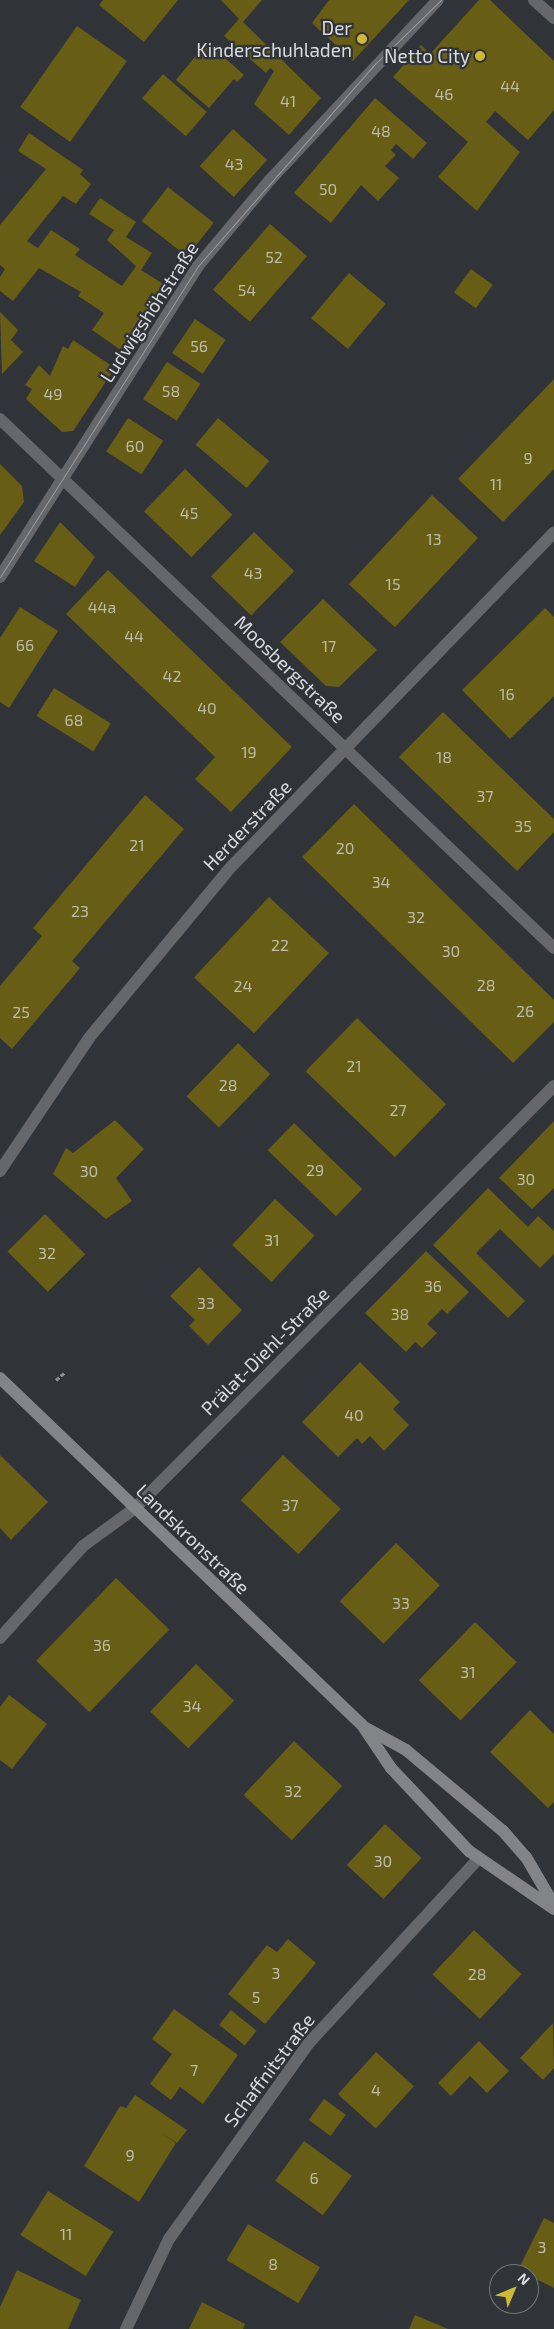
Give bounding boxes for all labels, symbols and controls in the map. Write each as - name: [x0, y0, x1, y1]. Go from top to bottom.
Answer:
- place label: Der Kinderschuhladen: [196, 17, 352, 61]
- marker: Der Kinderschuhladen: [356, 33, 368, 45]
- place label: Netto City: [384, 45, 470, 67]
- marker: Netto City: [474, 50, 486, 62]
- house number: 44: [500, 76, 520, 96]
- house number: 46: [435, 84, 453, 104]
- house number: 41: [280, 91, 296, 111]
- house number: 48: [371, 121, 391, 141]
- house number: 43: [225, 154, 243, 174]
- house number: 50: [319, 179, 337, 199]
- street label: Ludwigshöhstraße: [95, 237, 203, 387]
- house number: 52: [265, 247, 283, 267]
- house number: 54: [238, 280, 256, 300]
- house number: 56: [190, 336, 208, 356]
- house number: 58: [162, 381, 180, 401]
- house number: 49: [44, 384, 62, 404]
- house number: 60: [126, 436, 144, 456]
- house number: 9: [523, 448, 533, 468]
- house number: 11: [490, 474, 502, 494]
- house number: 45: [180, 503, 198, 523]
- house number: 13: [426, 529, 442, 549]
- house number: 43: [244, 563, 262, 583]
- house number: 15: [386, 574, 400, 594]
- house number: 44a: [88, 597, 116, 617]
- street label: Moosbergstraße: [230, 610, 350, 728]
- house number: 44: [124, 626, 144, 646]
- house number: 66: [16, 635, 34, 655]
- house number: 17: [322, 636, 336, 656]
- house number: 42: [163, 666, 181, 686]
- house number: 16: [499, 684, 515, 704]
- house number: 40: [197, 698, 217, 718]
- house number: 68: [65, 710, 83, 730]
- house number: 19: [241, 742, 257, 762]
- house number: 18: [436, 747, 452, 767]
- street label: Herderstraße: [198, 775, 296, 875]
- house number: 37: [476, 786, 494, 806]
- house number: 35: [514, 816, 532, 836]
- house number: 21: [129, 835, 145, 855]
- house number: 20: [336, 838, 354, 858]
- house number: 34: [372, 872, 390, 892]
- house number: 23: [71, 901, 89, 921]
- house number: 32: [407, 907, 425, 927]
- house number: 22: [271, 935, 289, 955]
- house number: 30: [442, 941, 460, 961]
- house number: 28: [477, 975, 495, 995]
- house number: 24: [234, 976, 252, 996]
- house number: 26: [516, 1001, 534, 1021]
- house number: 25: [12, 1002, 30, 1022]
- house number: 21: [346, 1056, 362, 1076]
- house number: 28: [219, 1075, 237, 1095]
- house number: 27: [389, 1100, 407, 1120]
- house number: 29: [306, 1160, 324, 1180]
- house number: 30: [80, 1161, 98, 1181]
- house number: 30: [517, 1169, 535, 1189]
- house number: 31: [264, 1230, 280, 1250]
- house number: 32: [38, 1243, 56, 1263]
- house number: 36: [424, 1276, 442, 1296]
- street label: Prälat-Diehl-Straße: [196, 1282, 334, 1420]
- house number: 33: [197, 1293, 215, 1313]
- house number: 38: [391, 1304, 409, 1324]
- house number: 40: [344, 1405, 364, 1425]
- street label: Landskronstraße: [132, 1479, 254, 1599]
- house number: 37: [281, 1495, 299, 1515]
- house number: 33: [392, 1593, 410, 1613]
- house number: 36: [93, 1635, 111, 1655]
- house number: 31: [460, 1662, 476, 1682]
- house number: 34: [183, 1696, 201, 1716]
- house number: 32: [284, 1781, 302, 1801]
- house number: 30: [374, 1851, 392, 1871]
- house number: 3: [272, 1963, 280, 1983]
- house number: 28: [468, 1964, 486, 1984]
- house number: 5: [252, 1987, 260, 2007]
- street label: Schaffnitstraße: [219, 2009, 319, 2131]
- house number: 7: [190, 2060, 198, 2080]
- house number: 4: [371, 2080, 381, 2100]
- house number: 9: [125, 2145, 135, 2165]
- house number: 6: [309, 2168, 319, 2188]
- house number: 11: [60, 2224, 72, 2244]
- house number: 3: [538, 2237, 546, 2257]
- house number: 8: [268, 2254, 278, 2274]
- north arrow: [489, 2264, 539, 2314]
- text: N: [515, 2269, 534, 2288]

